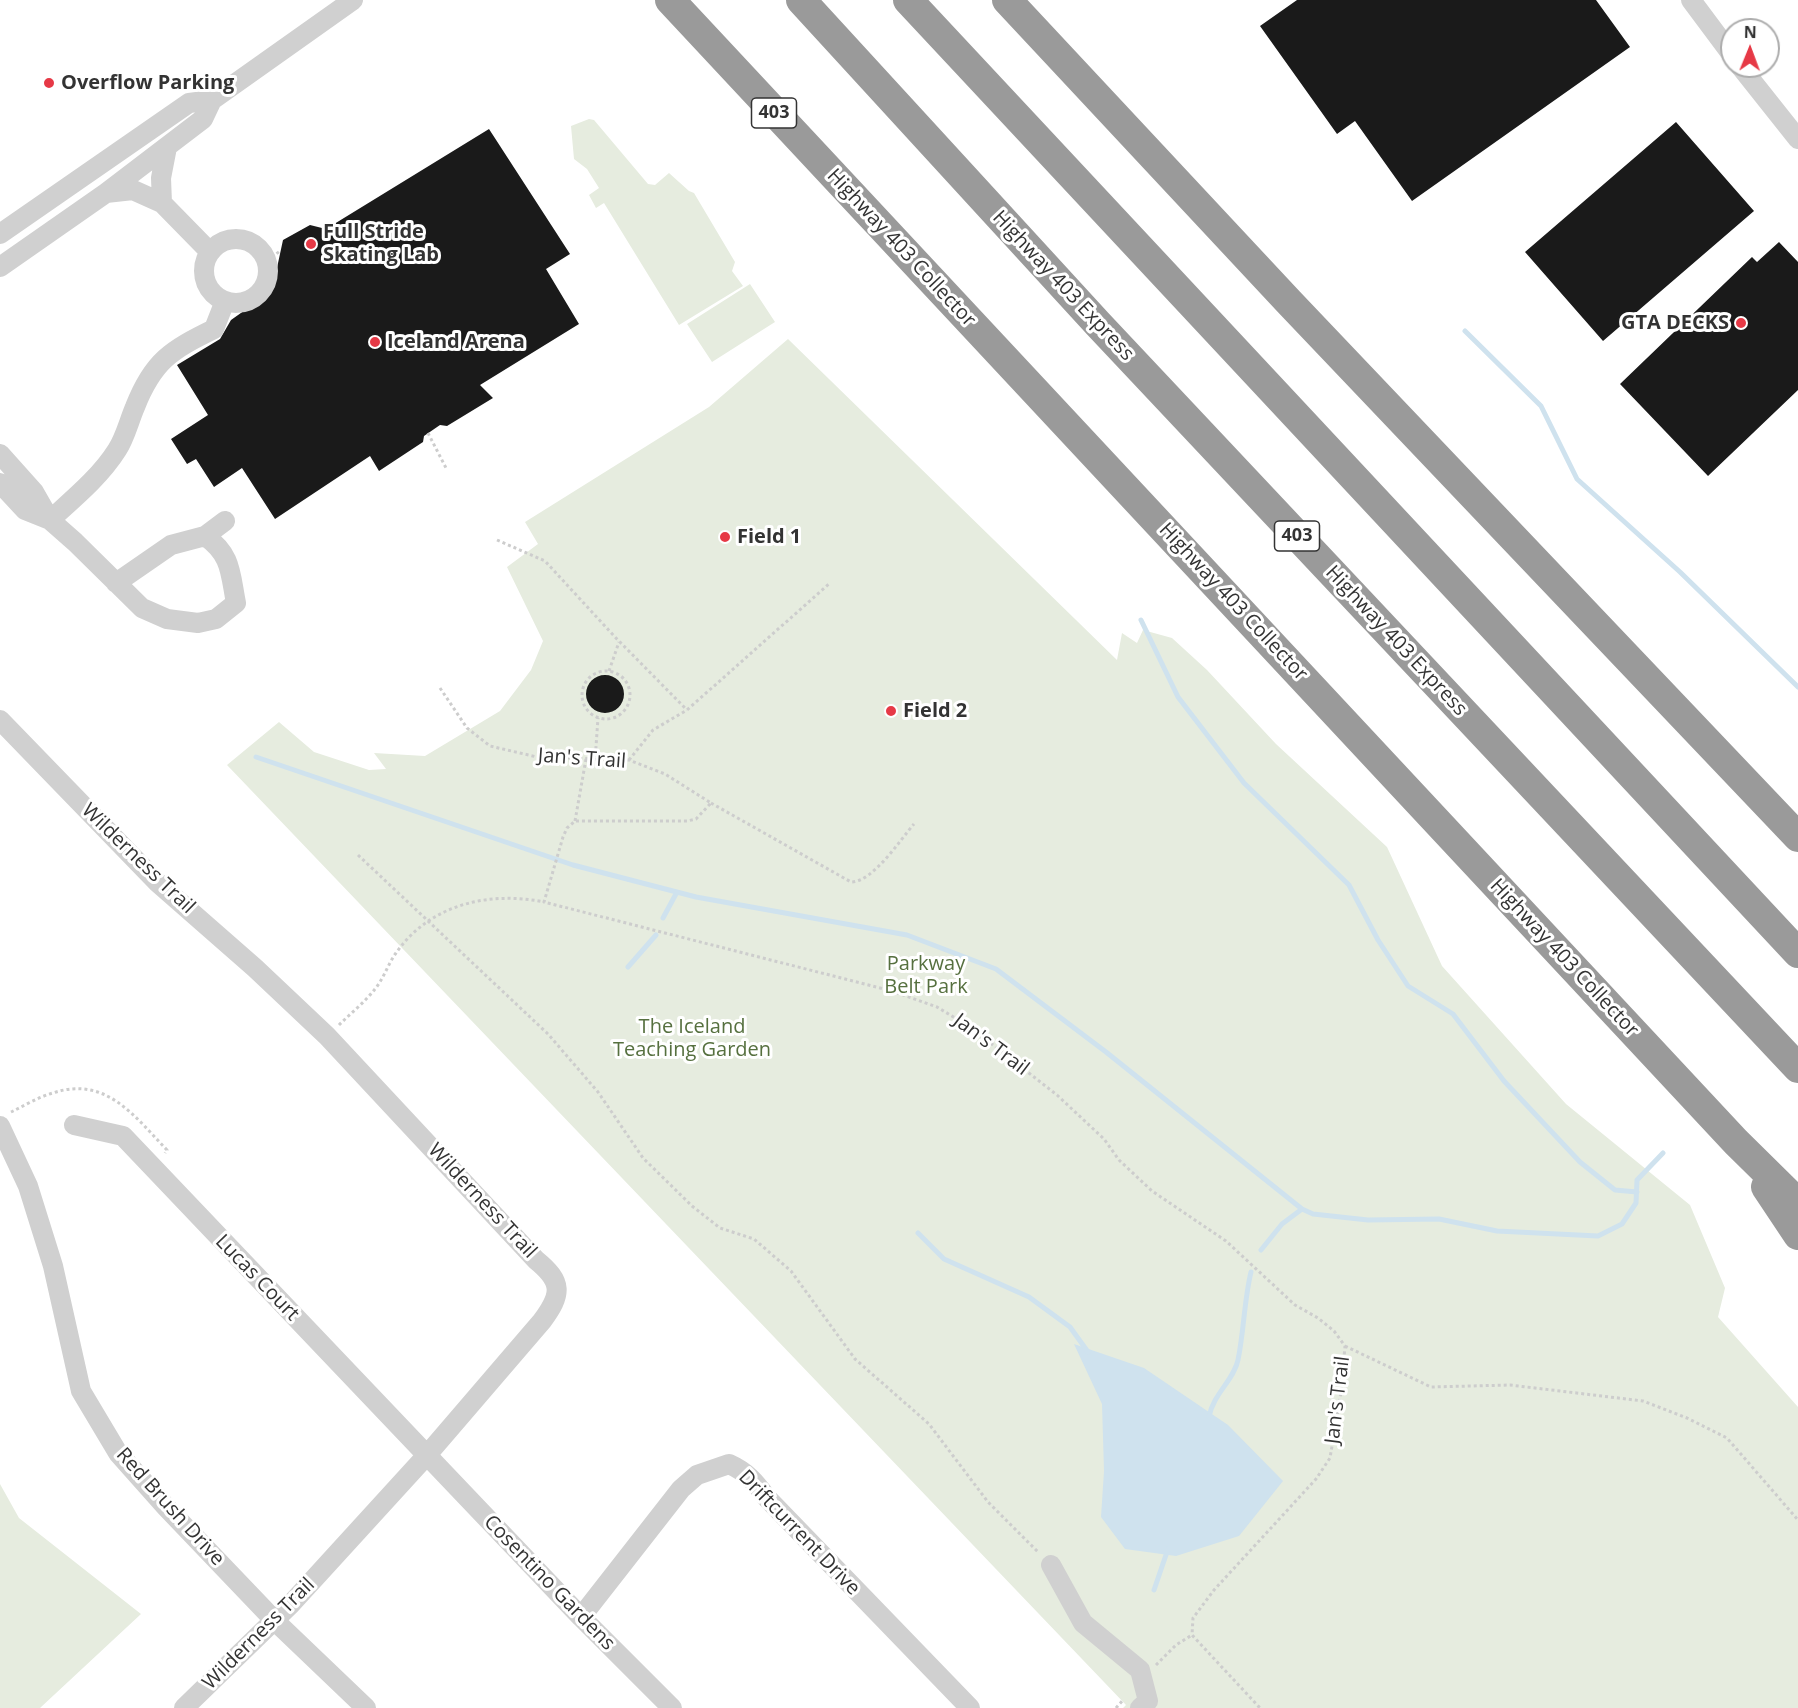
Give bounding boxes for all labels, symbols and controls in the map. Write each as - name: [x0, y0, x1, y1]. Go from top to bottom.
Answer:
- north arrow: [1720, 18, 1780, 78]
- text: N: [1744, 21, 1757, 43]
- place label: Overflow Parking: [61, 71, 234, 95]
- marker: Overflow Parking: [42, 76, 56, 90]
- road number: 403: [752, 98, 796, 128]
- street label: Highway 403 Collector: [822, 164, 980, 332]
- street label: Highway 403 Express: [987, 206, 1139, 366]
- place label: Full Stride Skating Lab: [323, 220, 439, 267]
- marker: Full Stride Skating Lab: [304, 237, 318, 251]
- place label: GTA DECKS: [1621, 311, 1729, 335]
- marker: GTA DECKS: [1734, 316, 1748, 330]
- place label: Iceland Arena: [387, 330, 525, 354]
- marker: Iceland Arena: [368, 335, 382, 349]
- street label: Highway 403 Collector: [1154, 518, 1312, 686]
- road number: 403: [1274, 521, 1320, 551]
- place label: Field 1: [737, 525, 801, 549]
- marker: Field 1: [718, 530, 732, 544]
- street label: Highway 403 Express: [1320, 561, 1472, 721]
- place label: Field 2: [903, 699, 967, 723]
- marker: Field 2: [884, 704, 898, 718]
- street label: Jan's Trail: [537, 744, 627, 774]
- street label: Wilderness Trail: [76, 799, 200, 919]
- street label: Highway 403 Collector: [1485, 874, 1643, 1042]
- park label: Parkway Belt Park: [884, 952, 968, 999]
- street label: Jan's Trail: [949, 1009, 1033, 1081]
- park label: The Iceland Teaching Garden: [613, 1015, 771, 1062]
- street label: Wilderness Trail: [423, 1139, 541, 1263]
- street label: Lucas Court: [210, 1230, 304, 1326]
- street label: Jan's Trail: [1321, 1355, 1355, 1445]
- street label: Red Brush Drive: [111, 1443, 229, 1571]
- street label: Driftcurrent Drive: [733, 1465, 865, 1601]
- street label: Cosentino Gardens: [478, 1510, 620, 1656]
- street label: Wilderness Trail: [198, 1573, 320, 1695]

